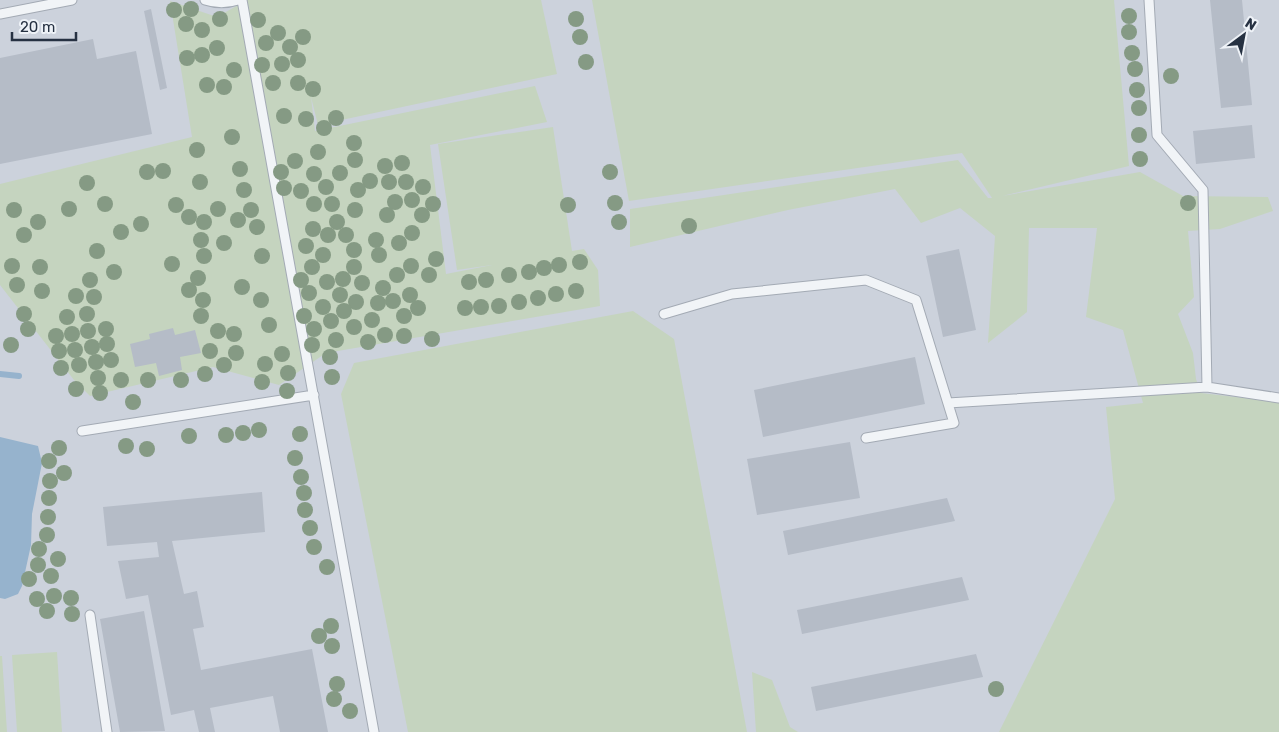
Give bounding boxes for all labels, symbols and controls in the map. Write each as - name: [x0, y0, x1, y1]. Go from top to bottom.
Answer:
- scale bar: [12, 10, 76, 42]
- north arrow: [1219, 10, 1269, 60]
- text: N: [1242, 15, 1259, 34]
- text: 20 m: [20, 18, 55, 36]

